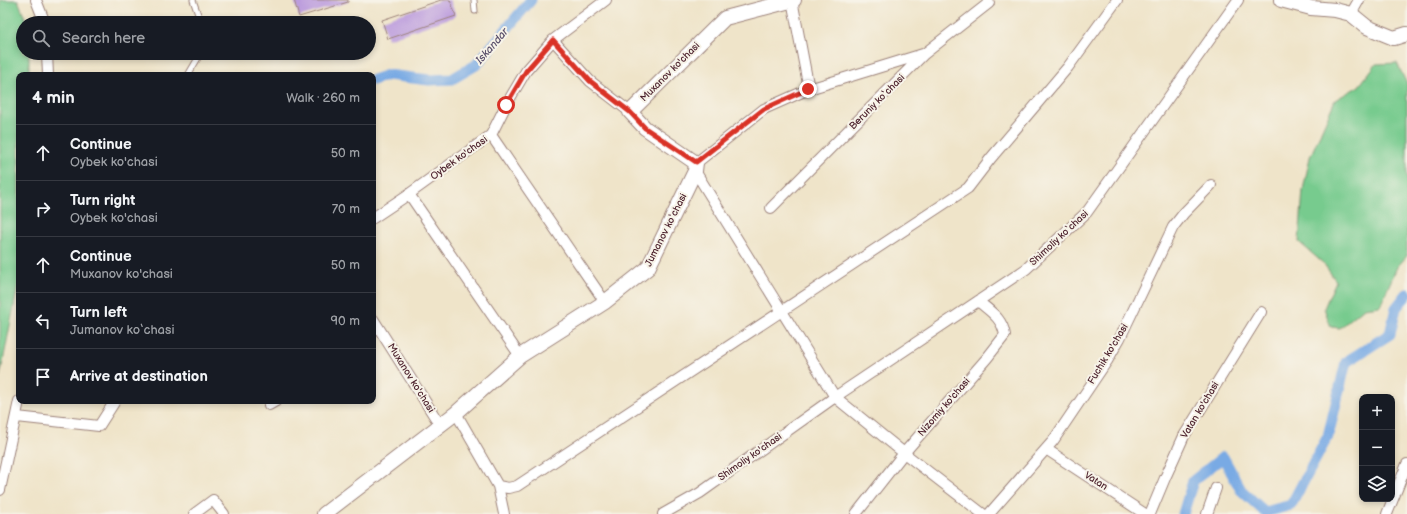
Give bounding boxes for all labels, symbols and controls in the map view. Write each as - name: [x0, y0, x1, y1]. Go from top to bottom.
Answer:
- search box: [16, 16, 376, 60]
- water label: Iskandar: [472, 25, 512, 67]
- icon: search: [30, 27, 52, 49]
- text: Search here: [62, 29, 145, 48]
- street label: Muxanov ko'chasi: [638, 40, 702, 104]
- street label: Beruniy ko‘chasi: [847, 72, 907, 132]
- route end: [799, 80, 817, 98]
- text: 4 min: [32, 88, 75, 108]
- text: Walk · 260 m: [286, 90, 360, 106]
- route start: [497, 96, 515, 114]
- street label: Oybek ko'chasi: [428, 133, 490, 183]
- text: Continue: [70, 135, 132, 154]
- icon: ahead: [32, 142, 54, 164]
- text: 50 m: [331, 145, 360, 161]
- text: Oybek ko'chasi: [70, 154, 158, 170]
- text: Turn right: [70, 191, 135, 210]
- street label: Jumanov ko‘chasi: [642, 191, 690, 269]
- icon: right: [32, 198, 54, 220]
- text: 70 m: [332, 201, 360, 217]
- street label: Shimoliy ko‘chasi: [1027, 208, 1091, 268]
- text: Oybek ko'chasi: [70, 210, 158, 226]
- text: Continue: [70, 247, 132, 266]
- icon: ahead: [32, 254, 54, 276]
- text: 50 m: [331, 257, 360, 273]
- text: Muxanov ko'chasi: [70, 266, 173, 282]
- text: Turn left: [70, 303, 127, 322]
- icon: left: [32, 310, 54, 332]
- text: 90 m: [331, 313, 360, 329]
- text: Jumanov ko‘chasi: [70, 322, 174, 338]
- street label: Fuchik ko'chasi: [1085, 322, 1131, 386]
- street label: Muxanov ko'chasi: [385, 341, 437, 415]
- icon: arrive: [32, 366, 54, 388]
- text: Arrive at destination: [70, 367, 208, 386]
- street label: Nizomiy ko'chasi: [915, 375, 973, 439]
- street label: Vatan ko'chasi: [1178, 379, 1222, 441]
- map controls: [1359, 394, 1395, 502]
- button: +: [1359, 394, 1395, 430]
- button: −: [1359, 430, 1395, 466]
- street label: Shimoliy ko'chasi: [716, 431, 784, 483]
- button: layers: [1359, 466, 1395, 502]
- street label: Vatan: [1082, 469, 1110, 493]

